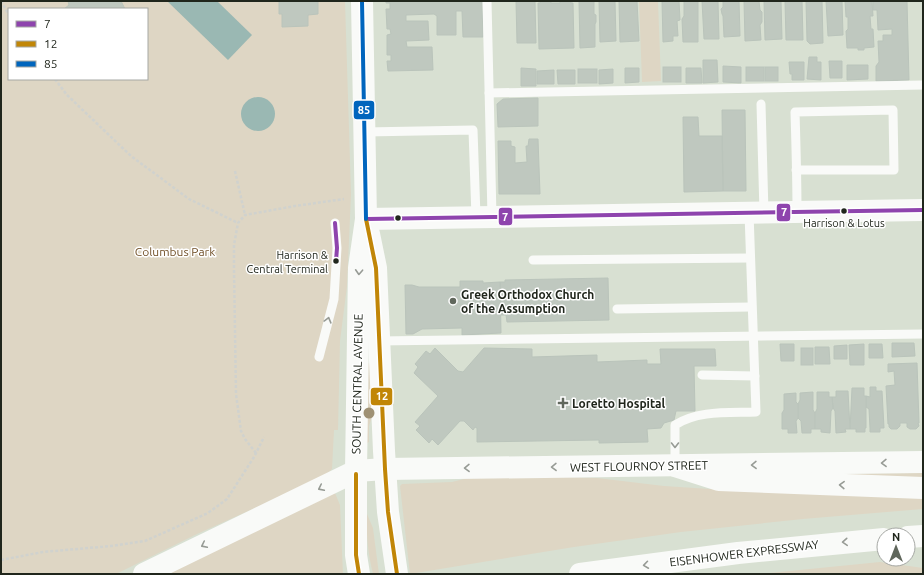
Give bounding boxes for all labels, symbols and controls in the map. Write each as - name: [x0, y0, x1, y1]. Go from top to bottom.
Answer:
- legend: [8, 8, 148, 80]
- text: 7: [44, 17, 51, 30]
- text: 12: [44, 37, 58, 50]
- text: 85: [44, 57, 58, 70]
- line badge: 85: [353, 100, 375, 120]
- text: 85: [358, 104, 370, 116]
- line badge: 7: [776, 203, 791, 222]
- text: 7: [781, 206, 787, 218]
- marker: Harrison & Lotus: [839, 206, 849, 216]
- line badge: 7: [498, 207, 513, 226]
- text: 7: [502, 211, 508, 223]
- unlabelled marker: [393, 213, 403, 223]
- place label: Harrison & Lotus: [803, 217, 885, 229]
- park label: Columbus Park: [135, 245, 215, 258]
- place label: Harrison & Central Terminal: [247, 249, 329, 275]
- marker: Harrison & Central Terminal: [331, 256, 341, 266]
- one-way arrow: [355, 269, 363, 275]
- place label: Greek Orthodox Church of the Assumption: [461, 288, 594, 315]
- marker: Greek Orthodox Church of the Assumption: [448, 296, 458, 306]
- street label: SOUTH CENTRAL AVENUE: [349, 313, 365, 454]
- one-way arrow: [324, 317, 332, 323]
- line badge: 12: [370, 387, 393, 406]
- text: 12: [376, 390, 388, 402]
- marker: Loretto Hospital: [557, 397, 569, 409]
- place label: Loretto Hospital: [572, 397, 665, 410]
- one-way arrow: [671, 442, 679, 448]
- street label: WEST FLOURNOY STREET: [570, 458, 709, 474]
- one-way arrow: [881, 459, 887, 467]
- one-way arrow: [751, 461, 757, 469]
- one-way arrow: [551, 463, 557, 471]
- one-way arrow: [464, 464, 470, 472]
- one-way arrow: [839, 481, 845, 489]
- one-way arrow: [317, 483, 325, 491]
- north arrow: [876, 527, 916, 567]
- text: N: [892, 531, 900, 543]
- street label: EISENHOWER EXPRESSWAY: [669, 537, 819, 569]
- one-way arrow: [842, 537, 848, 546]
- one-way arrow: [200, 540, 208, 548]
- one-way arrow: [643, 560, 650, 569]

